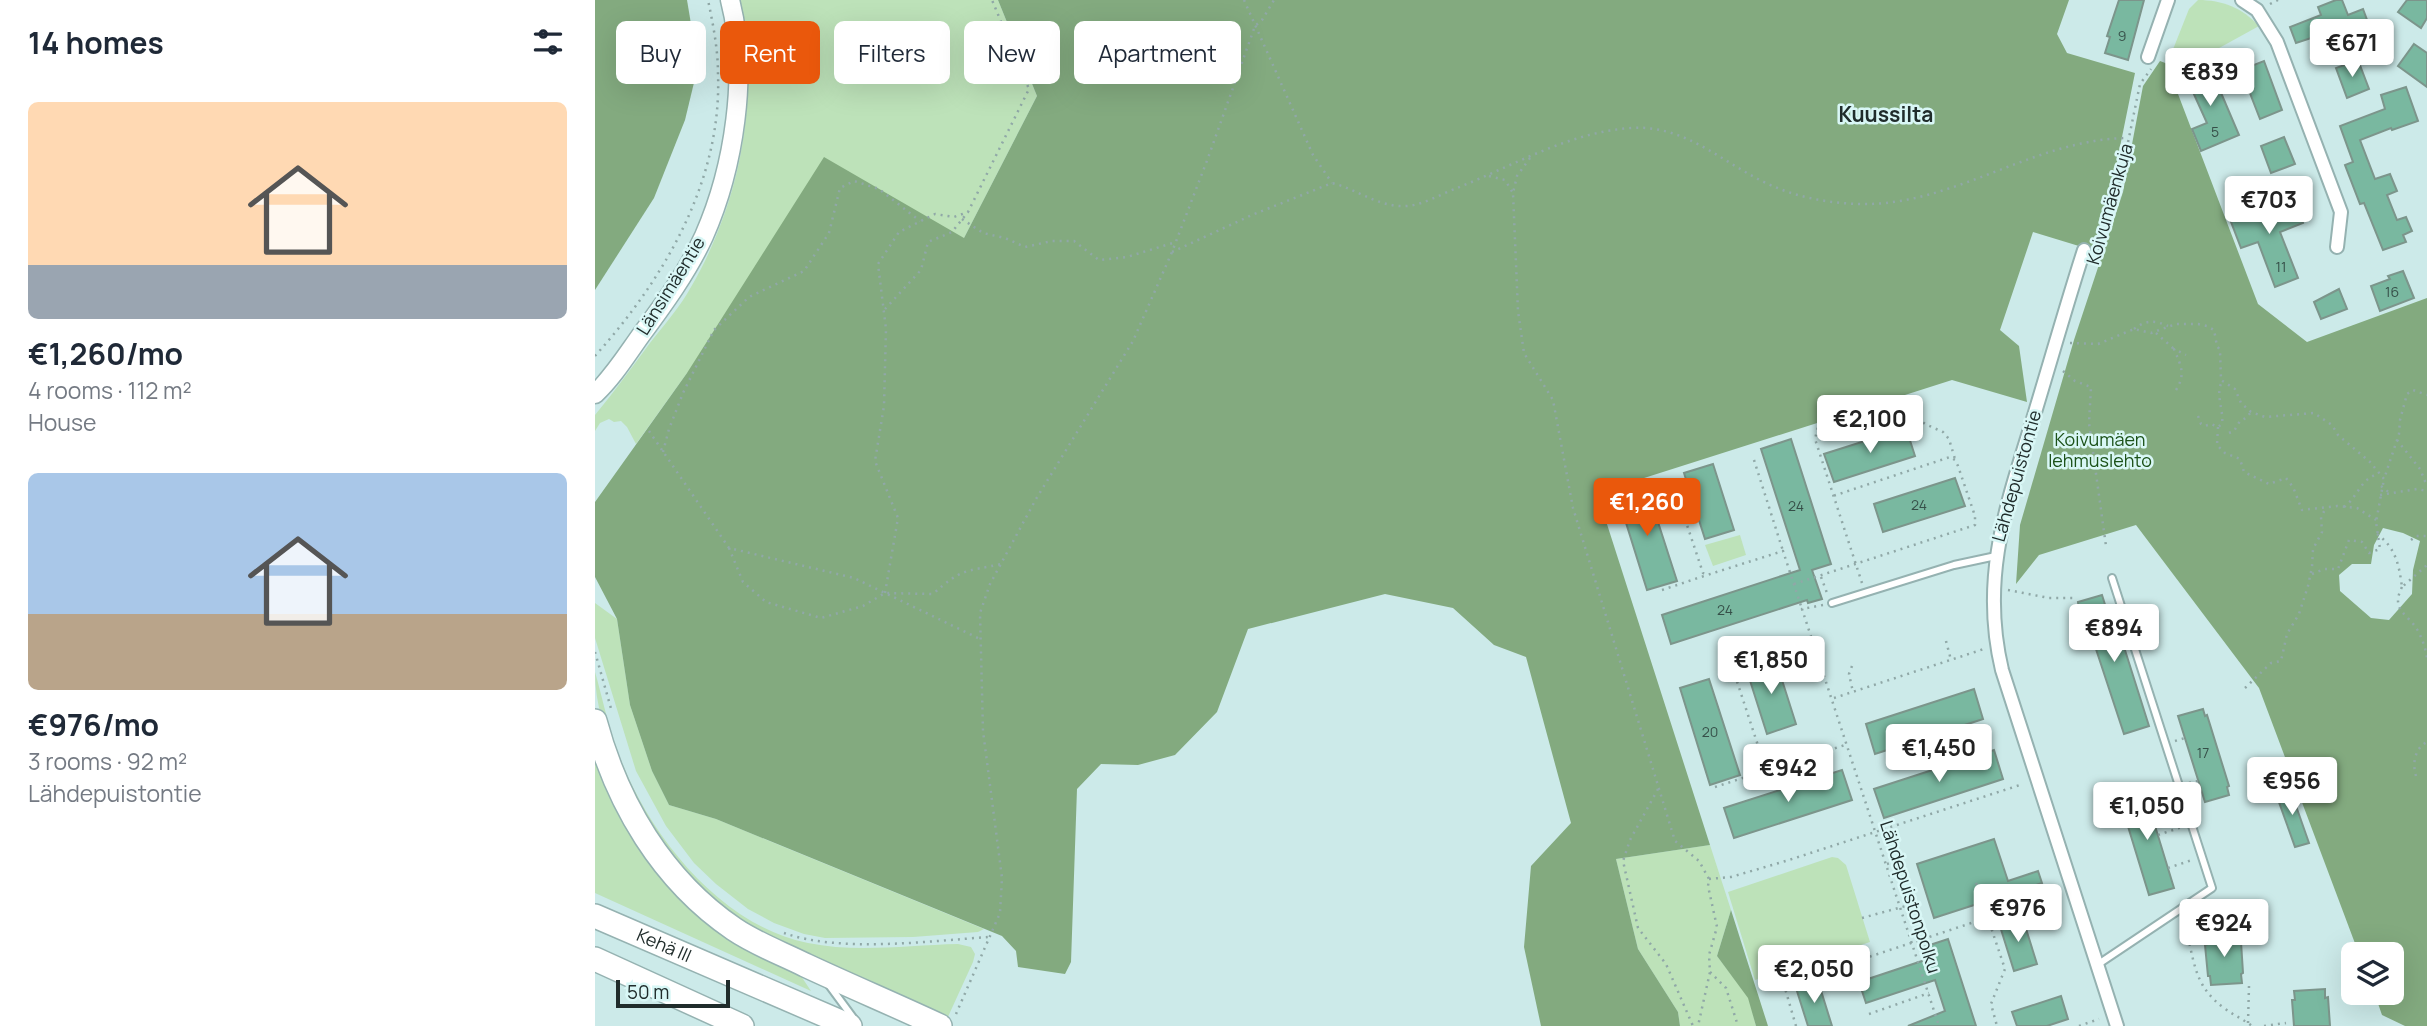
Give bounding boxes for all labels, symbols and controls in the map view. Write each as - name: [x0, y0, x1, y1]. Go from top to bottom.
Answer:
- pin: €671: [2311, 20, 2393, 79]
- chip: Buy: [616, 21, 706, 84]
- chip: Rent: [720, 21, 820, 84]
- chip: Filters: [834, 21, 950, 84]
- chip: New: [964, 21, 1060, 84]
- chip: Apartment: [1074, 21, 1241, 84]
- text: 14 homes: [28, 22, 164, 63]
- icon: filters: [529, 23, 567, 61]
- house number: 9: [2118, 26, 2126, 45]
- text: €671: [2326, 26, 2378, 58]
- pin: €839: [2169, 48, 2251, 108]
- text: €839: [2181, 55, 2239, 87]
- district label: Kuussilta: [1839, 100, 1933, 128]
- house number: 5: [2211, 122, 2219, 141]
- street label: Koivumäenkuja: [2080, 140, 2138, 267]
- icon: home: [235, 147, 361, 273]
- pin: €703: [2228, 176, 2310, 236]
- text: €703: [2241, 183, 2297, 215]
- street label: Länsimäentie: [630, 232, 710, 339]
- house number: 11: [2276, 257, 2286, 276]
- house number: 16: [2385, 282, 2399, 301]
- text: €1,260/mo: [28, 333, 183, 374]
- text: 4 rooms · 112 m²: [28, 374, 192, 406]
- pin: €2,100: [1813, 396, 1927, 455]
- text: €2,100: [1833, 402, 1907, 434]
- text: House: [28, 406, 97, 438]
- street label: Lähdepuistontie: [1986, 407, 2046, 544]
- park label: Koivumäen lehmuslehto: [2048, 427, 2152, 472]
- pin: €1,260: [1590, 478, 1704, 538]
- text: €1,260: [1610, 485, 1684, 517]
- house number: 24: [1911, 495, 1927, 514]
- house number: 24: [1788, 496, 1804, 515]
- icon: home: [235, 518, 361, 644]
- house number: 24: [1717, 600, 1733, 619]
- pin: €894: [2073, 604, 2155, 664]
- text: €894: [2085, 611, 2143, 643]
- pin: €1,850: [1714, 636, 1828, 696]
- text: €1,850: [1734, 643, 1808, 675]
- text: €976/mo: [28, 704, 159, 745]
- house number: 20: [1702, 722, 1718, 741]
- pin: €1,450: [1882, 724, 1996, 784]
- text: €1,450: [1902, 731, 1976, 763]
- house number: 17: [2197, 743, 2209, 762]
- pin: €942: [1747, 744, 1829, 804]
- text: 3 rooms · 92 m²: [28, 745, 187, 777]
- text: €942: [1759, 751, 1817, 783]
- pin: €956: [2251, 758, 2333, 817]
- text: €956: [2263, 764, 2321, 796]
- text: Lähdepuistontie: [28, 777, 202, 809]
- pin: €1,050: [2090, 782, 2204, 842]
- text: €1,050: [2109, 789, 2185, 821]
- street label: Lähdepuistonpolku: [1875, 817, 1947, 976]
- pin: €976: [1977, 884, 2059, 944]
- text: €976: [1990, 891, 2046, 923]
- pin: €924: [2183, 900, 2265, 959]
- text: €924: [2195, 906, 2253, 938]
- street label: Kehä III: [633, 922, 695, 967]
- map controls: [2341, 942, 2404, 1005]
- button: layers: [2341, 942, 2404, 1005]
- pin: €2,050: [1757, 946, 1871, 1005]
- text: €2,050: [1774, 952, 1854, 984]
- scale bar: [616, 977, 730, 1009]
- text: 50 m: [627, 979, 669, 1005]

